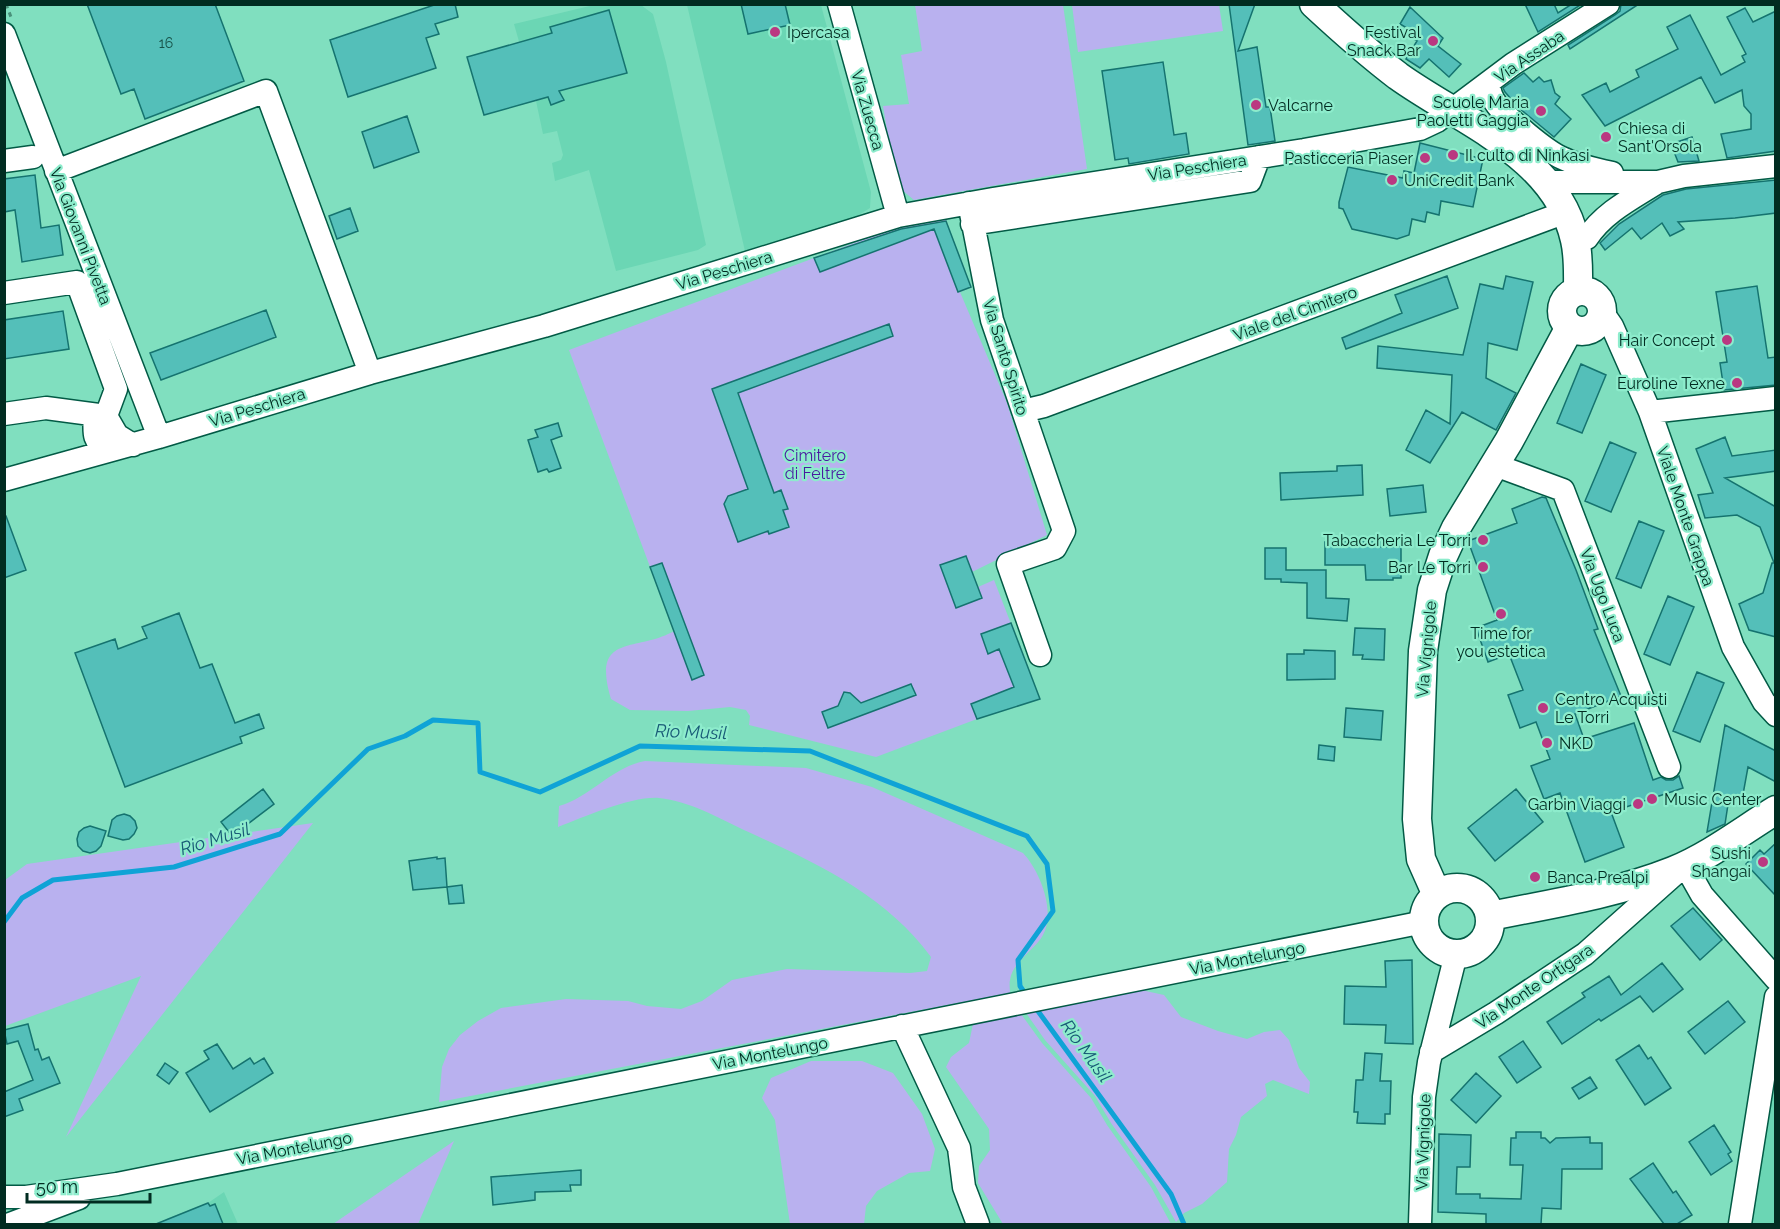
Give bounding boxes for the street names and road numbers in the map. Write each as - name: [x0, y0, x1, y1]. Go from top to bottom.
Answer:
- street label: Via Assaba: [1491, 26, 1568, 87]
- street label: Via Zuecca: [847, 68, 888, 152]
- street label: Via Peschiera: [1147, 150, 1248, 185]
- street label: Via Giovanni Pivetta: [46, 165, 115, 307]
- street label: Via Peschiera: [674, 247, 774, 294]
- street label: Viale del Cimitero: [1231, 282, 1360, 345]
- street label: Via Santo Spirito: [979, 297, 1032, 418]
- street label: Via Peschiera: [207, 384, 307, 431]
- street label: Viale Monte Grappa: [1653, 444, 1718, 589]
- street label: Via Ugo Luca: [1576, 546, 1629, 645]
- street label: Via Vignigole: [1413, 600, 1440, 698]
- street label: Via Montelungo: [1188, 938, 1306, 979]
- street label: Via Monte Ortigara: [1472, 940, 1597, 1033]
- street label: Via Montelungo: [711, 1033, 829, 1074]
- street label: Via Vignigole: [1412, 1093, 1435, 1191]
- street label: Via Montelungo: [235, 1128, 353, 1169]

